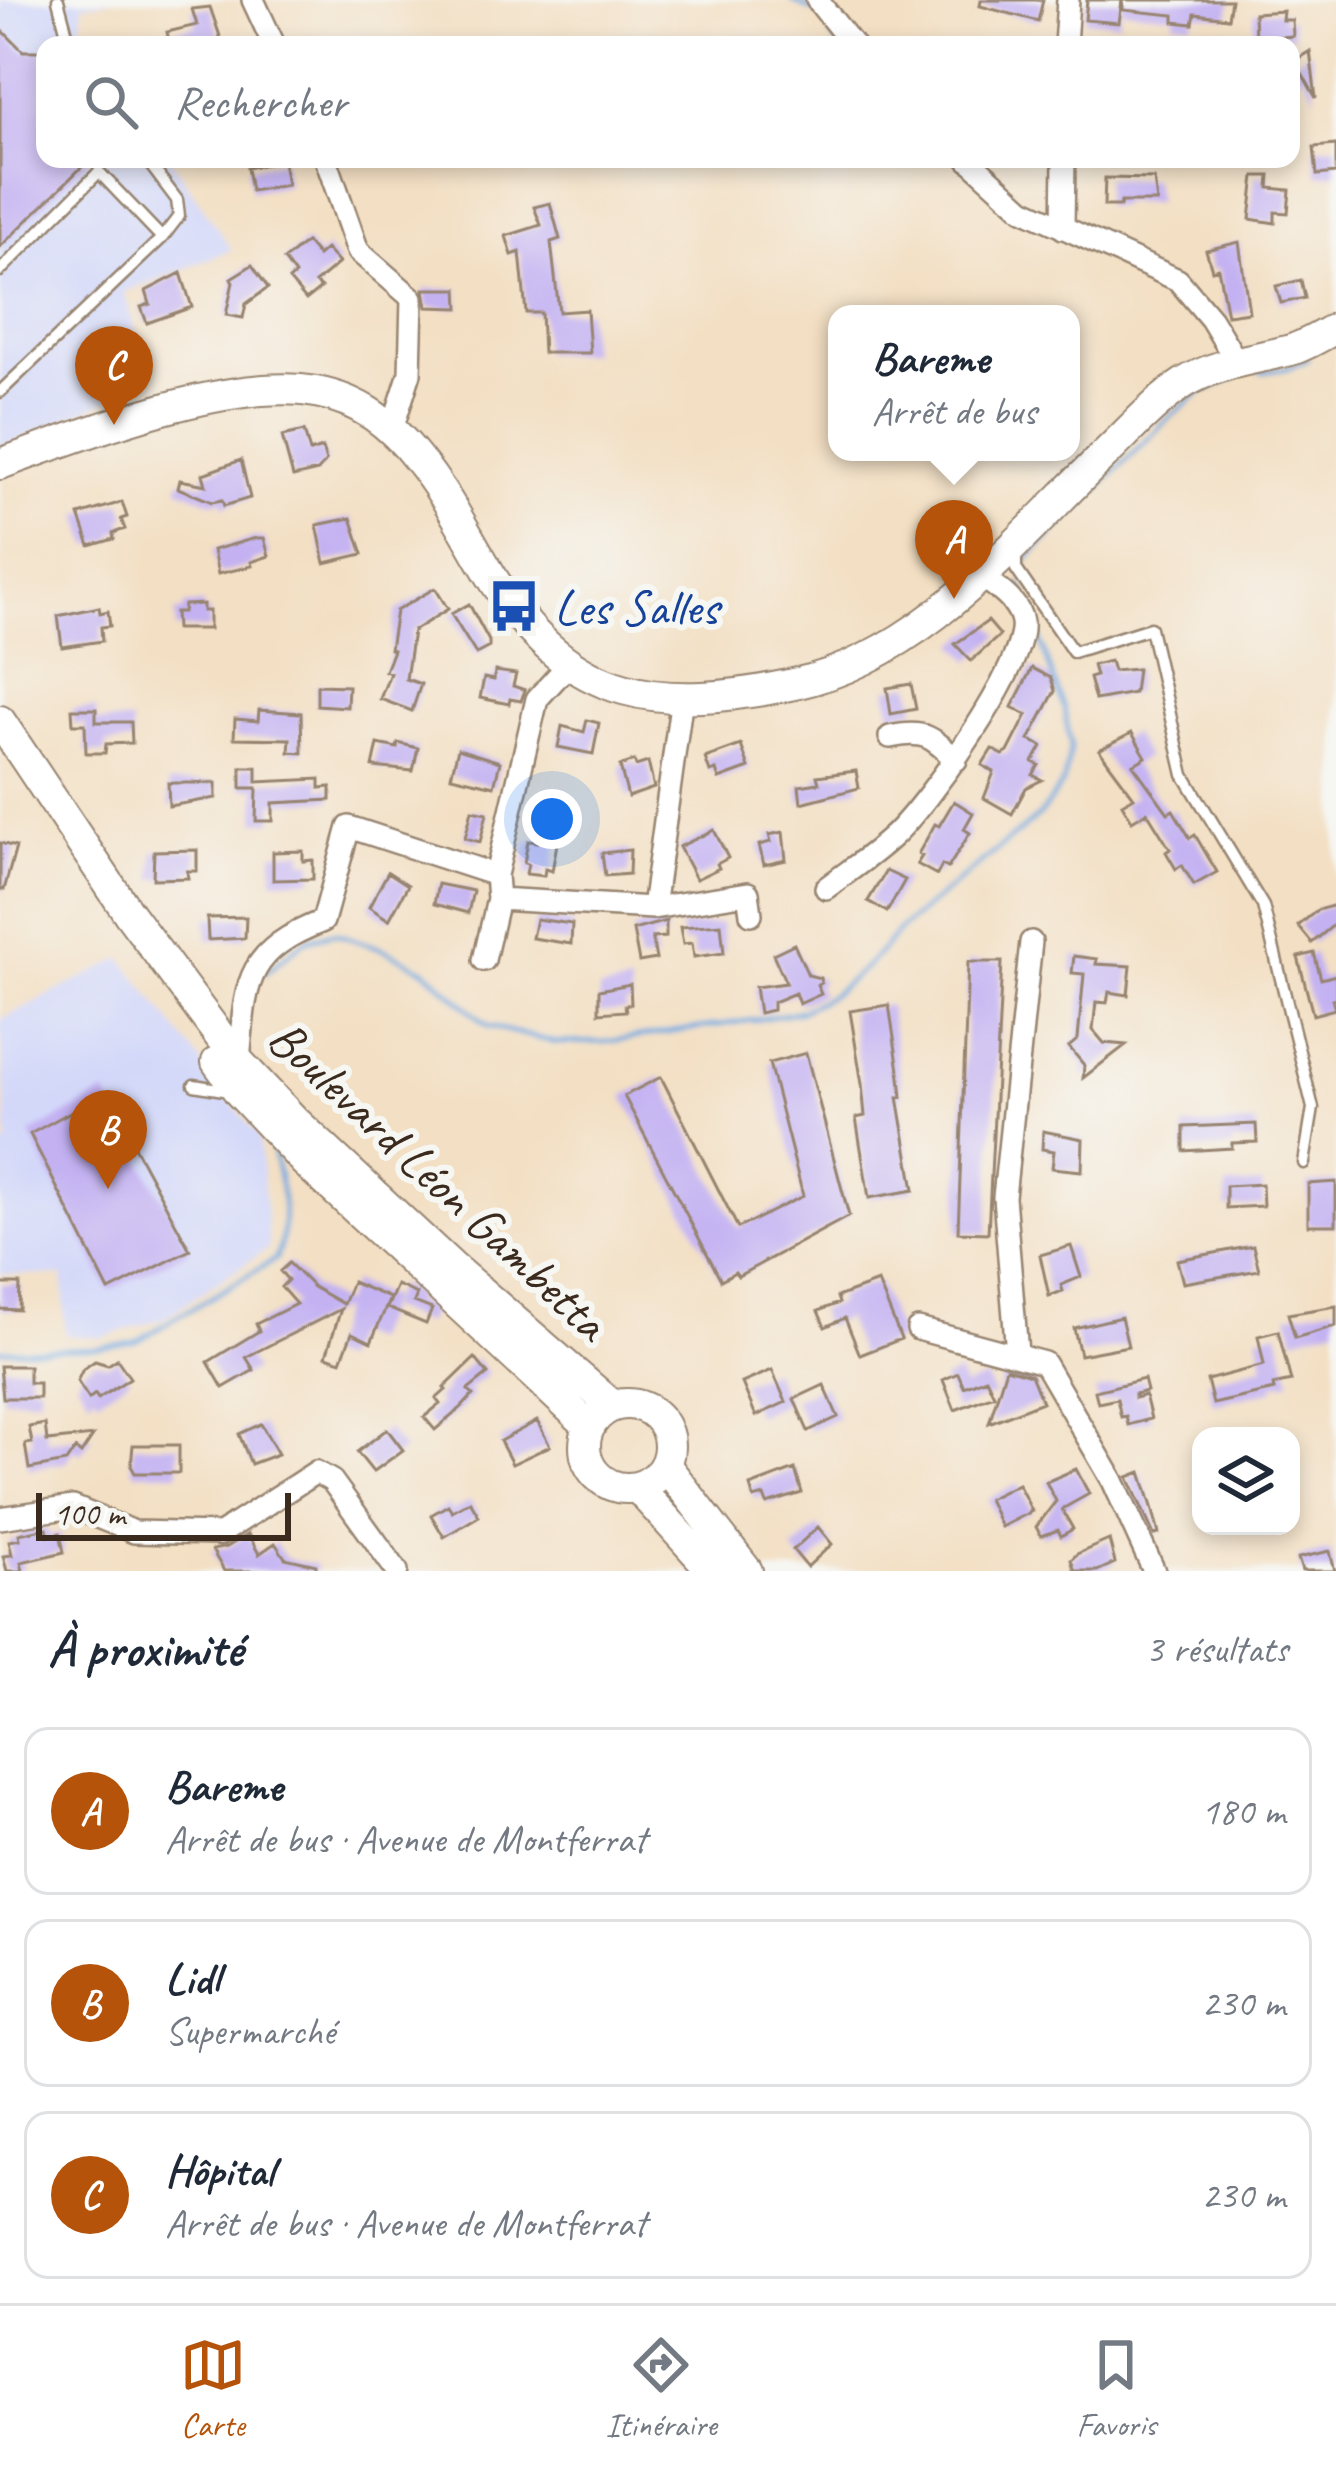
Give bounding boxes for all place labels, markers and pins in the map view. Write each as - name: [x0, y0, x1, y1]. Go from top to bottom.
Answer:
- pin: C: [75, 326, 153, 425]
- pin: A: [915, 500, 993, 599]
- place label: Les Salles: [554, 575, 723, 639]
- bus stop icon: Les Salles: [485, 577, 543, 635]
- pin: B: [69, 1090, 147, 1189]

